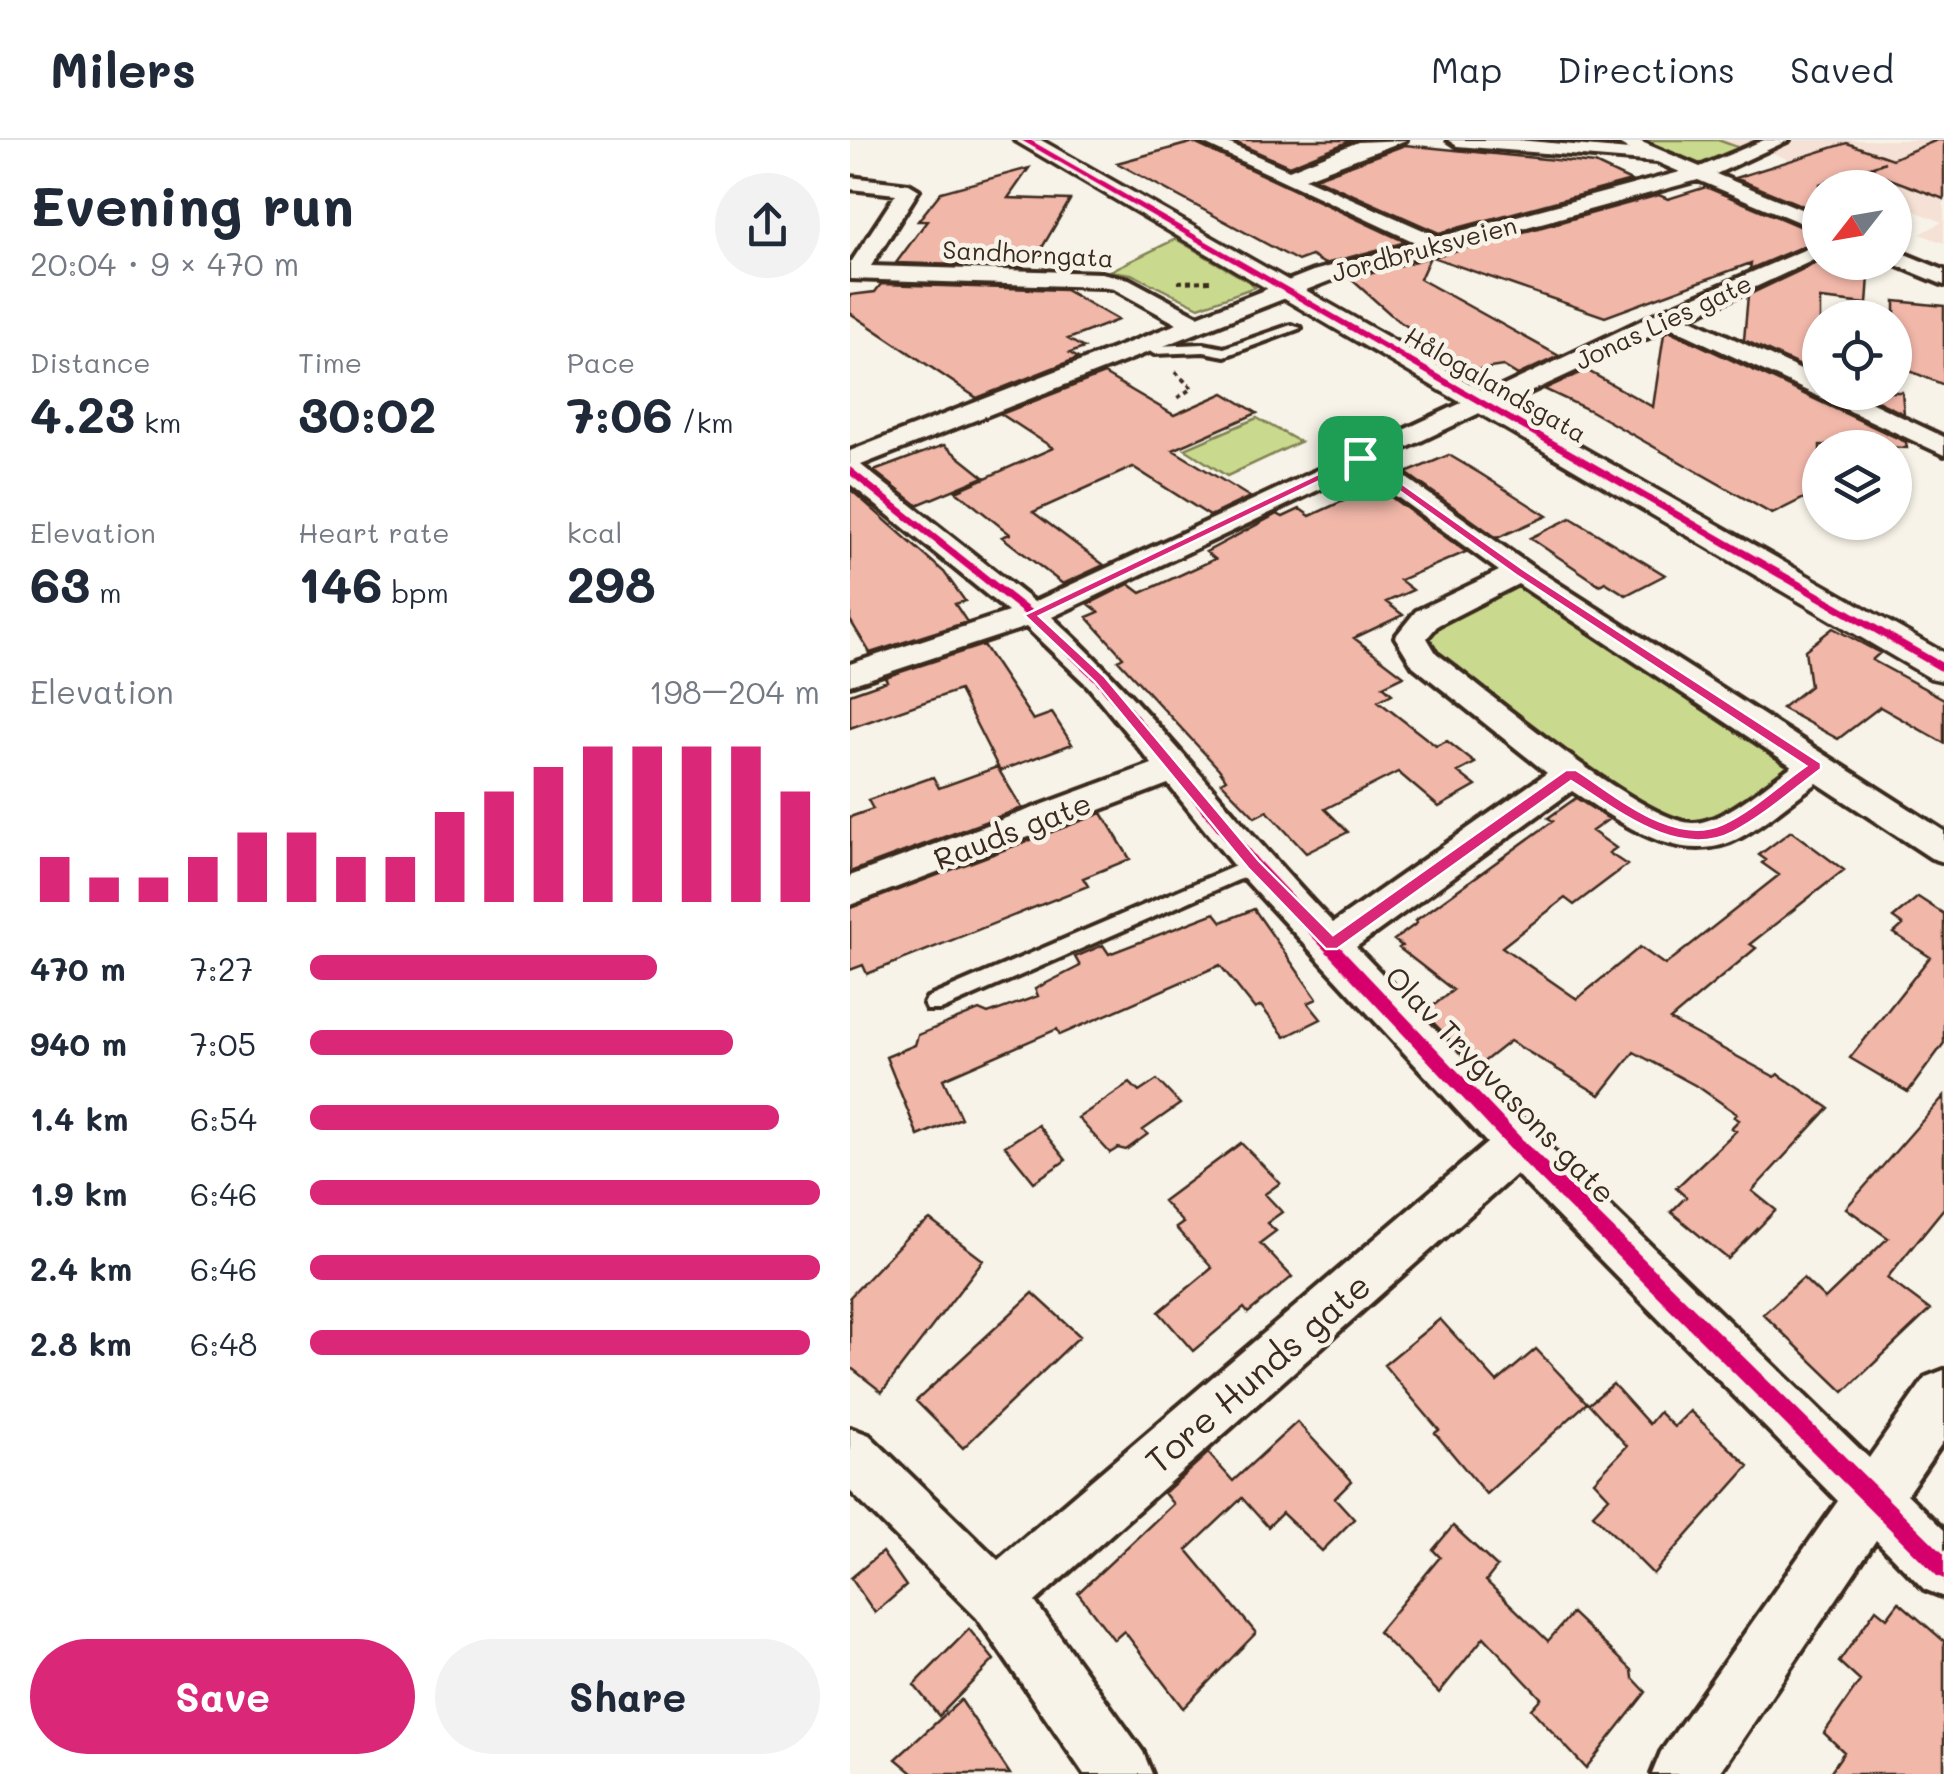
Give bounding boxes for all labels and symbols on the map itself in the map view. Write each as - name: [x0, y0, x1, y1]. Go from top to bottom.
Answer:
- north arrow: [1802, 170, 1912, 280]
- street label: Jordbruksveien: [1328, 208, 1520, 288]
- street label: Sandhorngata: [942, 233, 1114, 273]
- street label: Jonas Lies gate: [1570, 266, 1756, 376]
- street label: Hålogalandsgata: [1399, 319, 1593, 449]
- pin: [1318, 416, 1403, 501]
- street label: Rauds gate: [928, 782, 1096, 878]
- street label: Olav Trygvasons gate: [1377, 956, 1625, 1212]
- street label: Tore Hunds gate: [1135, 1262, 1379, 1482]

